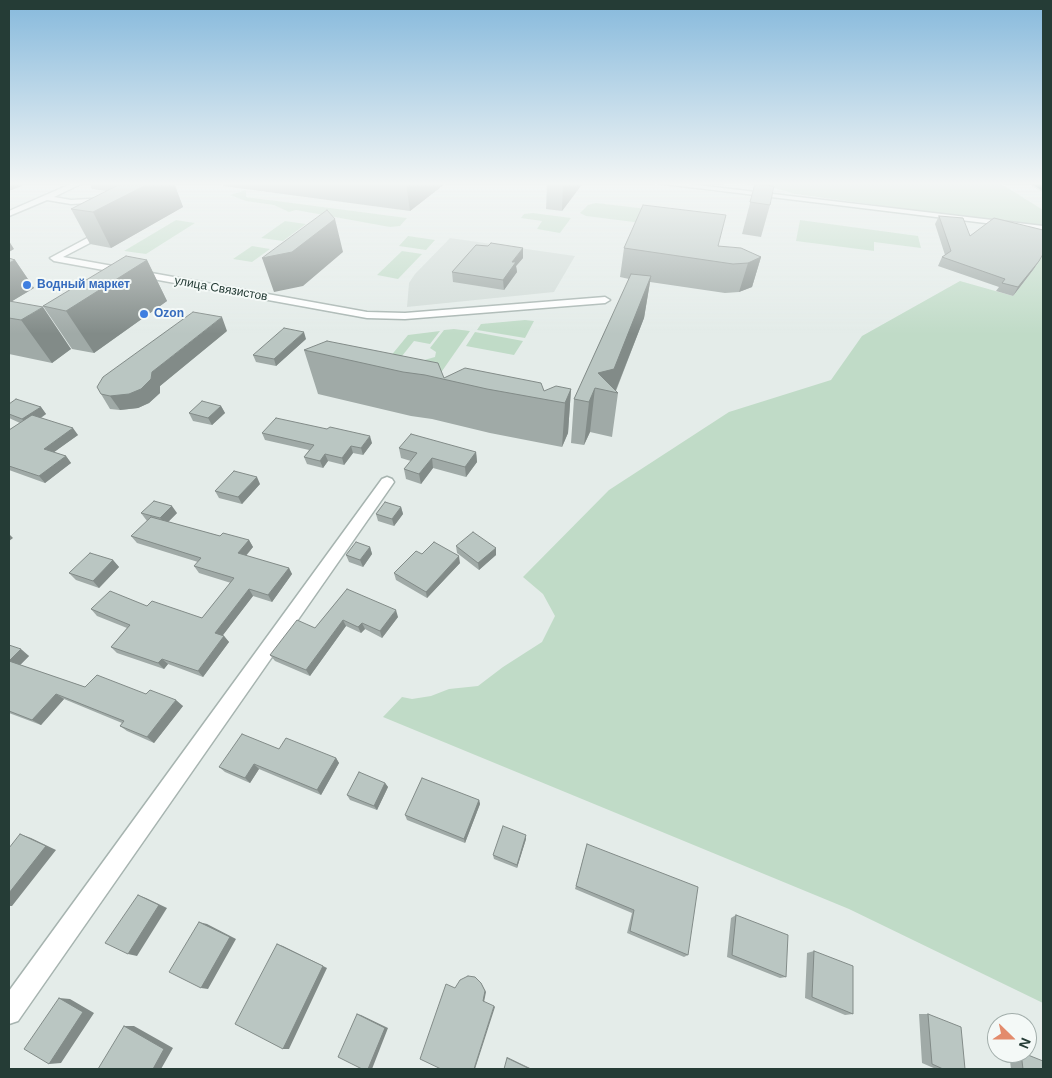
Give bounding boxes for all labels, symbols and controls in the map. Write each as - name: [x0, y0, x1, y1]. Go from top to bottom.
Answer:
- street label: улица Связистов: [173, 274, 269, 304]
- place label: Водный маркет: [37, 278, 130, 292]
- marker: Водный маркет: [21, 279, 33, 291]
- place label: Ozon: [154, 307, 184, 321]
- marker: Ozon: [138, 308, 150, 320]
- north arrow: [987, 1013, 1037, 1063]
- text: N: [1016, 1036, 1034, 1051]

